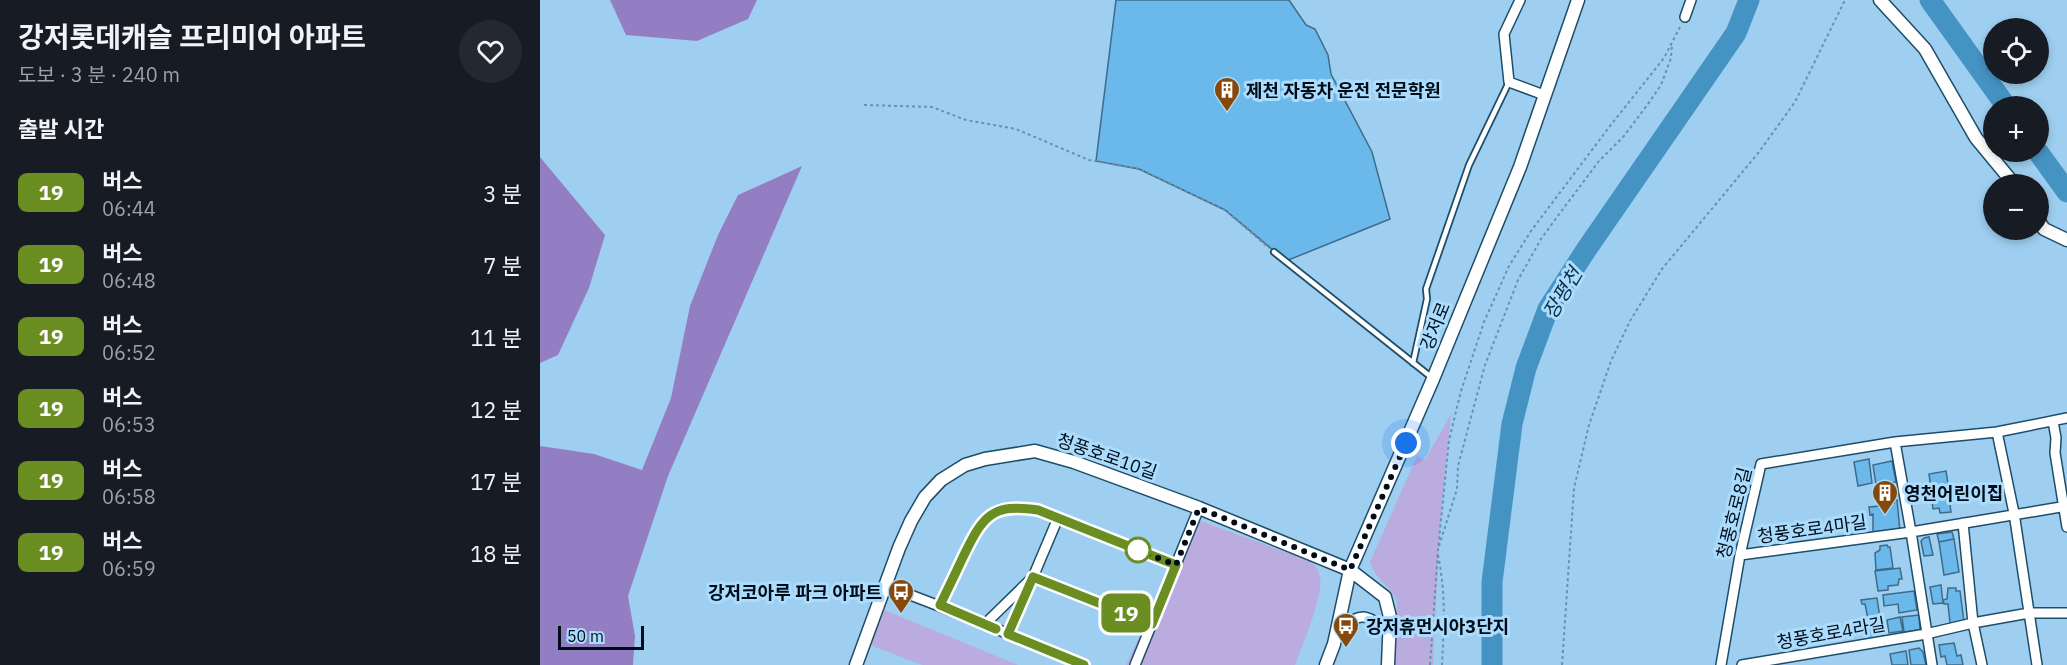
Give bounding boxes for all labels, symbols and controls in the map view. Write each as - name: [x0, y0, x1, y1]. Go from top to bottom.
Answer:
- text: 강저롯데캐슬 프리미어 아파트: [18, 18, 366, 55]
- map controls: [1983, 18, 2049, 240]
- button: locate: [1983, 18, 2049, 84]
- button: heart: [459, 20, 522, 83]
- text: 도보 · 3 분 · 240 m: [18, 61, 180, 88]
- building icon: 제천 자동차 운전 전문학원: [1212, 75, 1242, 113]
- place label: 제천 자동차 운전 전문학원: [1246, 79, 1441, 102]
- button: +: [1983, 96, 2049, 162]
- text: 출발 시간: [18, 114, 104, 143]
- text: 버스: [102, 166, 142, 195]
- button: −: [1983, 174, 2049, 240]
- text: 19: [38, 178, 64, 206]
- text: 3 분: [483, 179, 522, 208]
- text: 06:44: [102, 195, 156, 222]
- text: 버스: [102, 238, 142, 267]
- text: 19: [38, 250, 64, 278]
- text: 7 분: [483, 251, 522, 280]
- water label: 장평천: [1536, 260, 1589, 324]
- text: 06:48: [102, 267, 156, 294]
- street label: 강저로: [1415, 299, 1455, 353]
- text: 버스: [102, 310, 142, 339]
- text: 19: [38, 322, 64, 350]
- text: 11 분: [470, 323, 522, 352]
- text: 06:52: [102, 339, 156, 366]
- text: 버스: [102, 382, 142, 411]
- text: 19: [38, 394, 64, 422]
- text: 12 분: [470, 395, 522, 424]
- text: 06:53: [102, 411, 156, 438]
- street label: 청풍호로10길: [1054, 428, 1160, 484]
- your location: [1391, 428, 1421, 458]
- text: 버스: [102, 454, 142, 483]
- street label: 청풍호로8길: [1712, 465, 1756, 561]
- text: 19: [38, 466, 64, 494]
- text: 17 분: [470, 467, 522, 496]
- building icon: 영천어린이집: [1870, 478, 1900, 516]
- place label: 영천어린이집: [1904, 482, 2003, 505]
- text: 06:58: [102, 483, 156, 510]
- street label: 청풍호로4마길: [1756, 510, 1868, 548]
- text: 버스: [102, 526, 142, 555]
- unlabelled marker: [1125, 537, 1151, 563]
- text: 19: [38, 538, 64, 566]
- text: 18 분: [470, 539, 522, 568]
- text: 06:59: [102, 555, 156, 582]
- bus stop icon: 강저코아루 파크 아파트: [886, 577, 916, 615]
- place label: 강저코아루 파크 아파트: [708, 581, 882, 604]
- line badge: 19: [1099, 594, 1153, 632]
- text: 19: [1113, 599, 1139, 627]
- bus stop icon: 강저휴먼시아3단지: [1331, 611, 1361, 649]
- street label: 청풍호로4라길: [1775, 612, 1887, 654]
- place label: 강저휴먼시아3단지: [1366, 615, 1509, 638]
- scale bar: [558, 623, 644, 650]
- text: 50 m: [567, 626, 604, 646]

